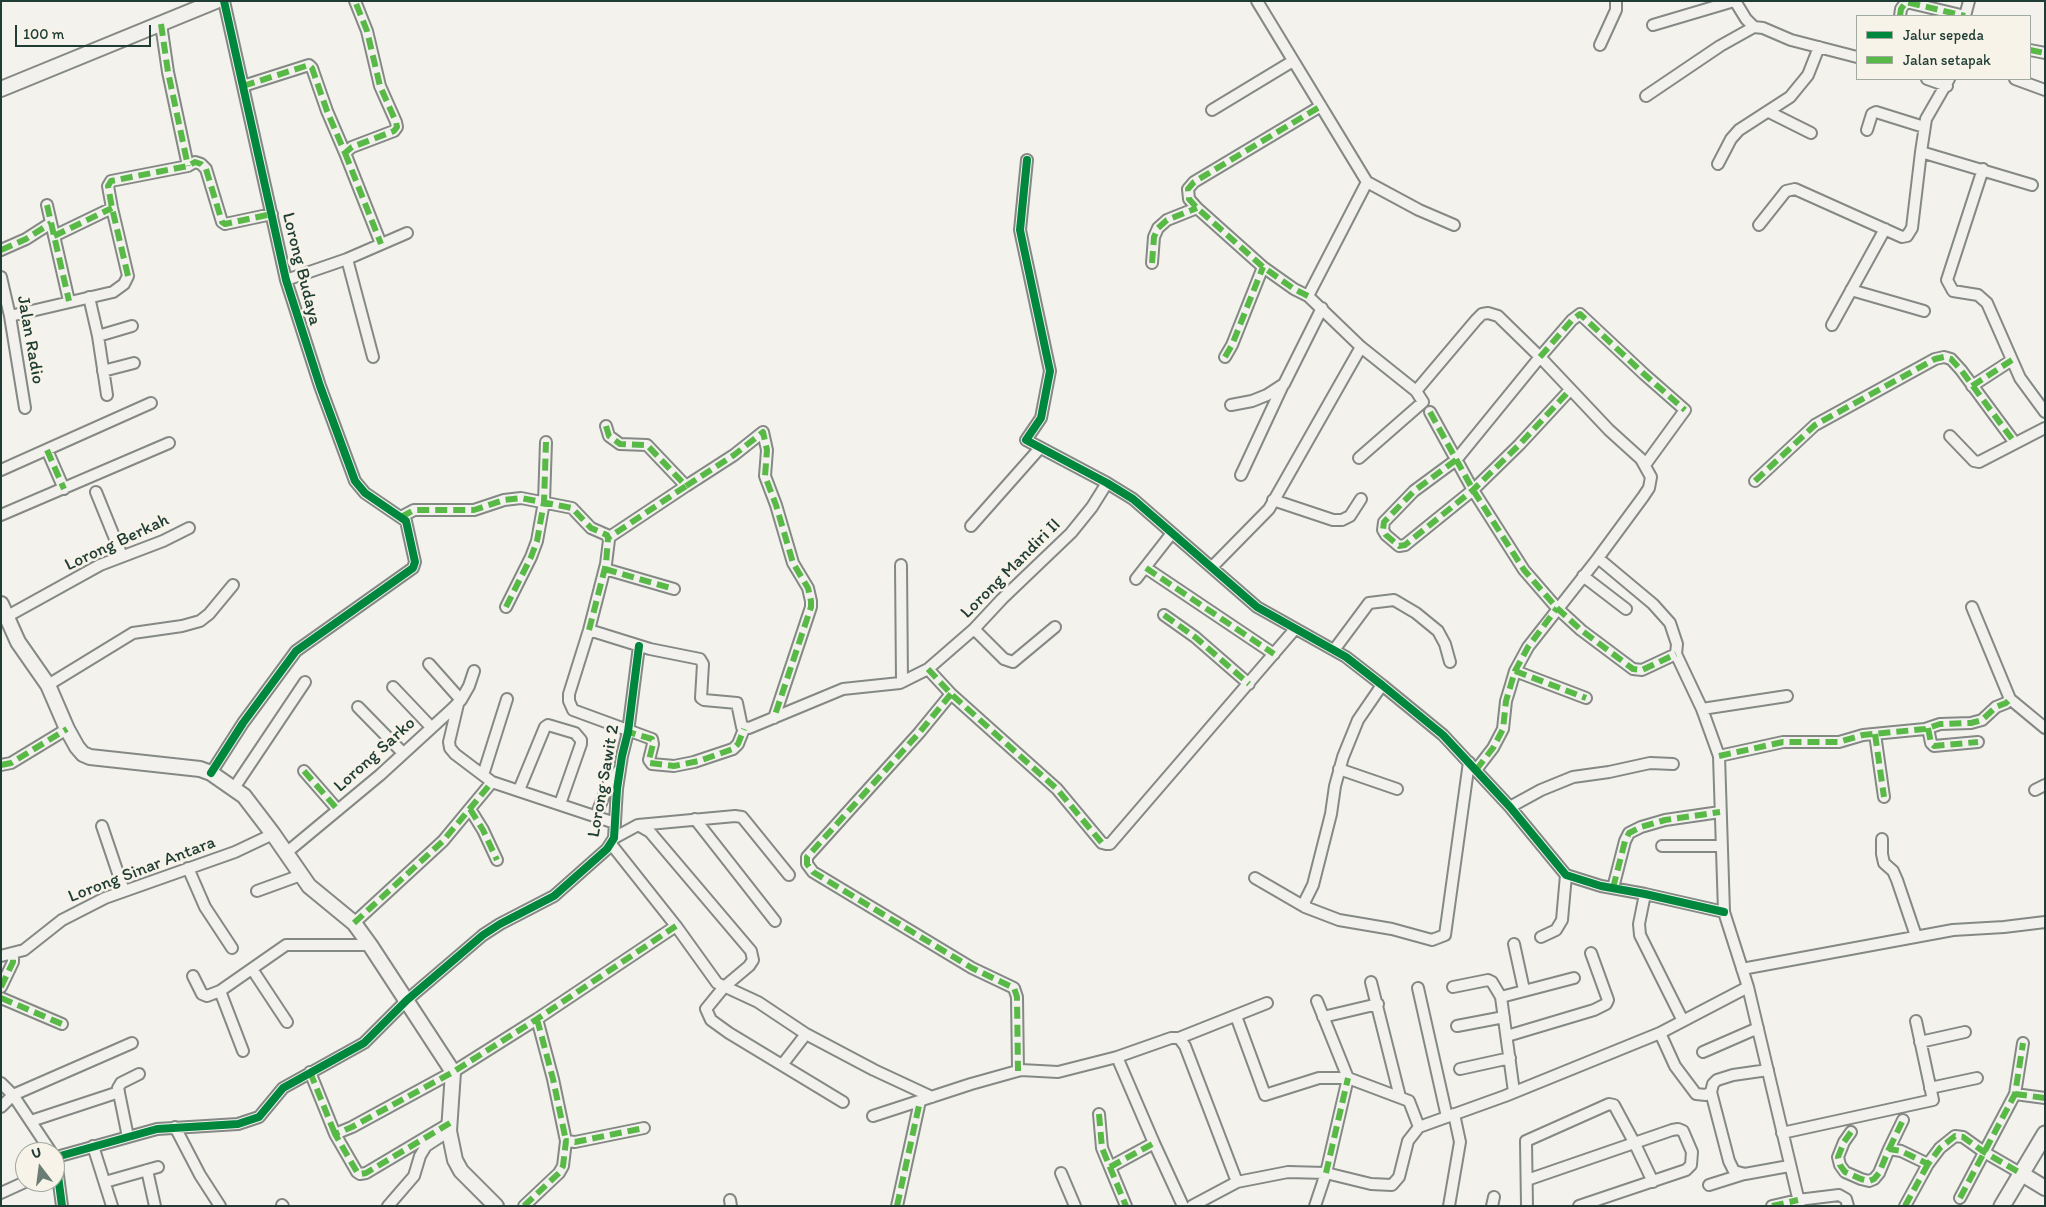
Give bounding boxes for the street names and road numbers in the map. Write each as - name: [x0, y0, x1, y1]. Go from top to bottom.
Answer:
- street label: Lorong Budaya: [277, 210, 325, 328]
- street label: Jalan Radio: [12, 294, 48, 386]
- street label: Lorong Berkah: [61, 509, 173, 577]
- street label: Lorong Mandiri II: [956, 514, 1066, 624]
- street label: Lorong Sarko: [330, 713, 420, 797]
- street label: Lorong Sawit 2: [583, 723, 625, 839]
- street label: Lorong Sinar Antara: [65, 832, 219, 908]

